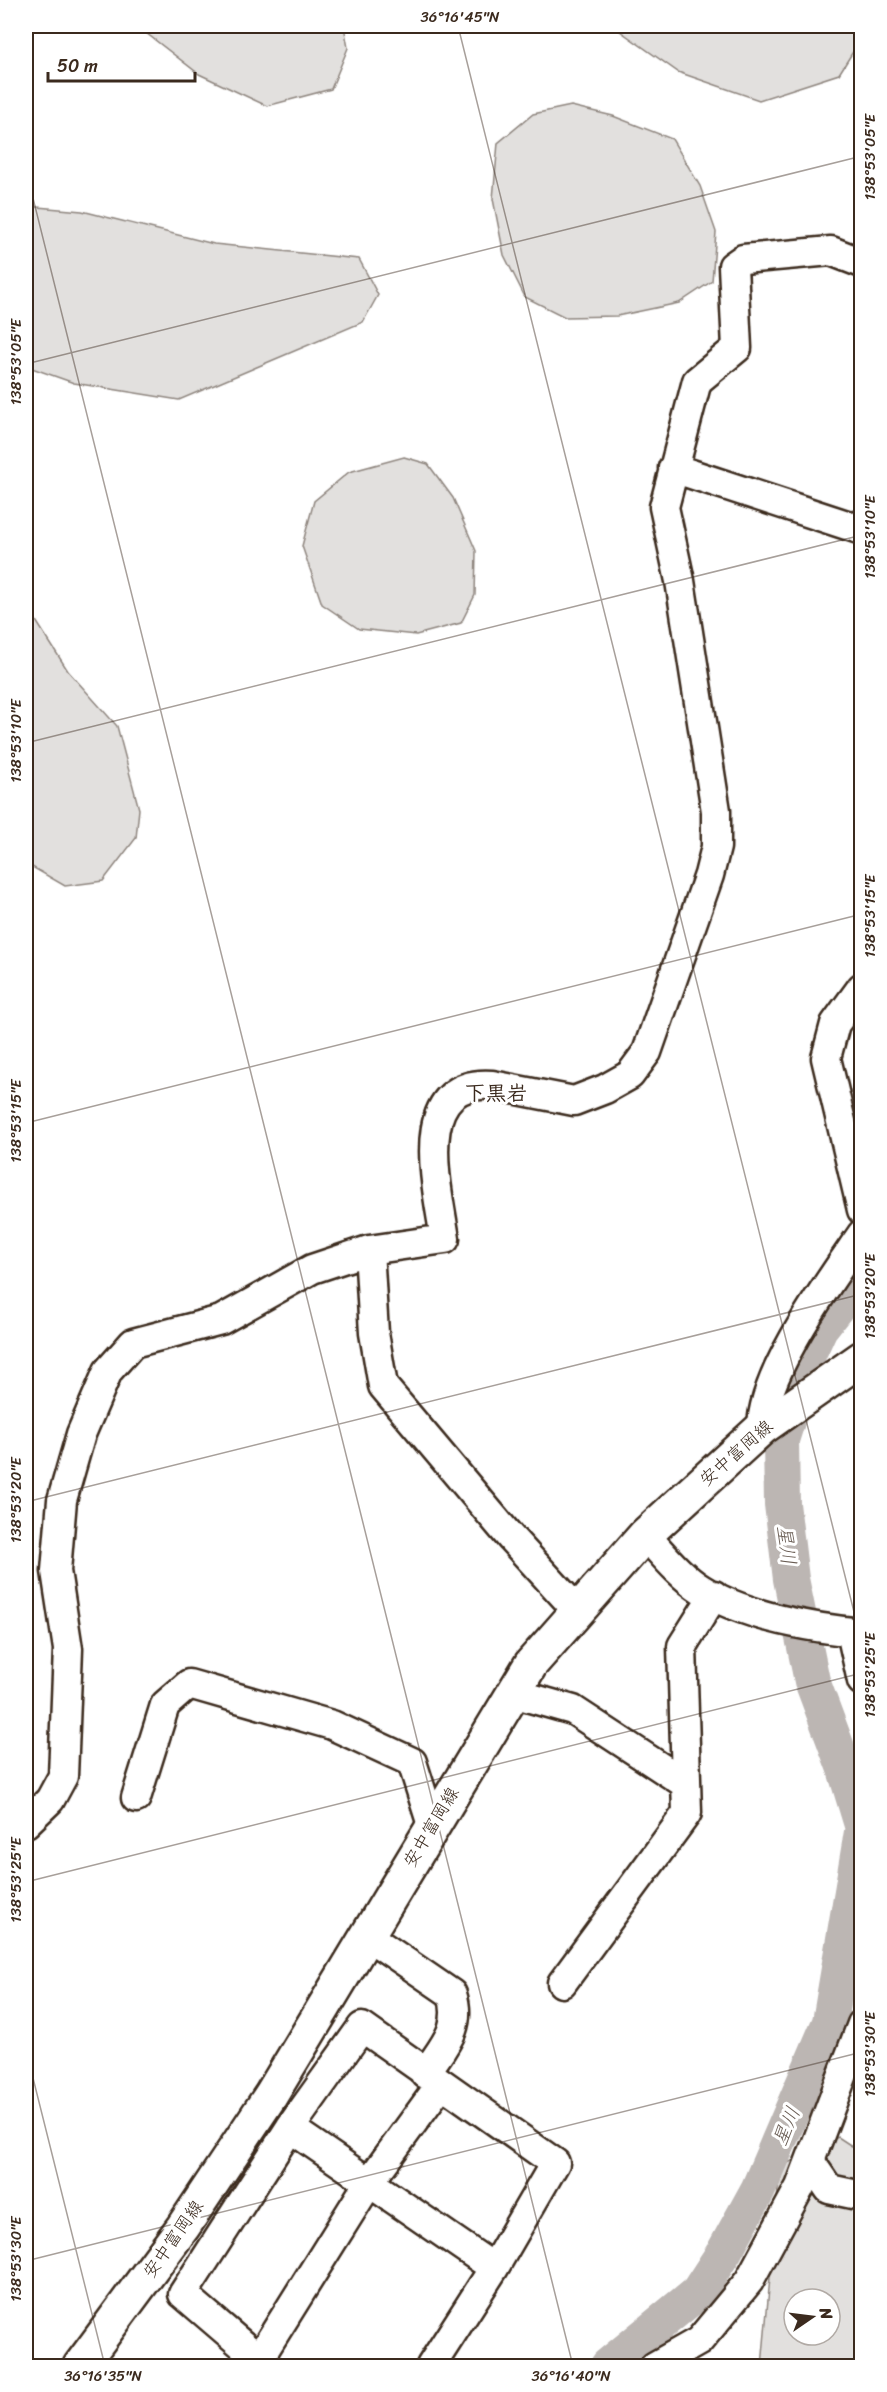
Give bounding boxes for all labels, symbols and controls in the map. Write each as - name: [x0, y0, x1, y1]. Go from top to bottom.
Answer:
- text: 36°16'45"N: [421, 4, 500, 30]
- scale bar: [48, 45, 195, 83]
- text: 50 m: [57, 50, 98, 82]
- text: 138°53'05"E: [857, 112, 883, 200]
- text: 138°53'05"E: [3, 317, 29, 405]
- text: 138°53'10"E: [857, 494, 883, 579]
- text: 138°53'10"E: [3, 698, 29, 783]
- text: 138°53'15"E: [857, 873, 883, 958]
- district label: 下黒岩: [465, 1074, 528, 1112]
- text: 138°53'15"E: [3, 1078, 29, 1163]
- text: 138°53'20"E: [857, 1251, 883, 1339]
- street label: 安中富岡線: [692, 1411, 780, 1495]
- text: 138°53'20"E: [3, 1455, 29, 1543]
- water label: 星川: [767, 1523, 806, 1567]
- text: 138°53'25"E: [857, 1631, 883, 1718]
- street label: 安中富岡線: [394, 1780, 468, 1874]
- text: 138°53'25"E: [3, 1836, 29, 1923]
- text: 138°53'30"E: [857, 2010, 883, 2097]
- water label: 星川: [763, 2101, 810, 2151]
- street label: 安中富岡線: [134, 2193, 212, 2285]
- text: 138°53'30"E: [3, 2215, 29, 2302]
- north arrow: [782, 2287, 842, 2347]
- text: N: [810, 2304, 842, 2323]
- text: 36°16'35"N: [64, 2363, 142, 2389]
- text: 36°16'40"N: [531, 2363, 611, 2389]

